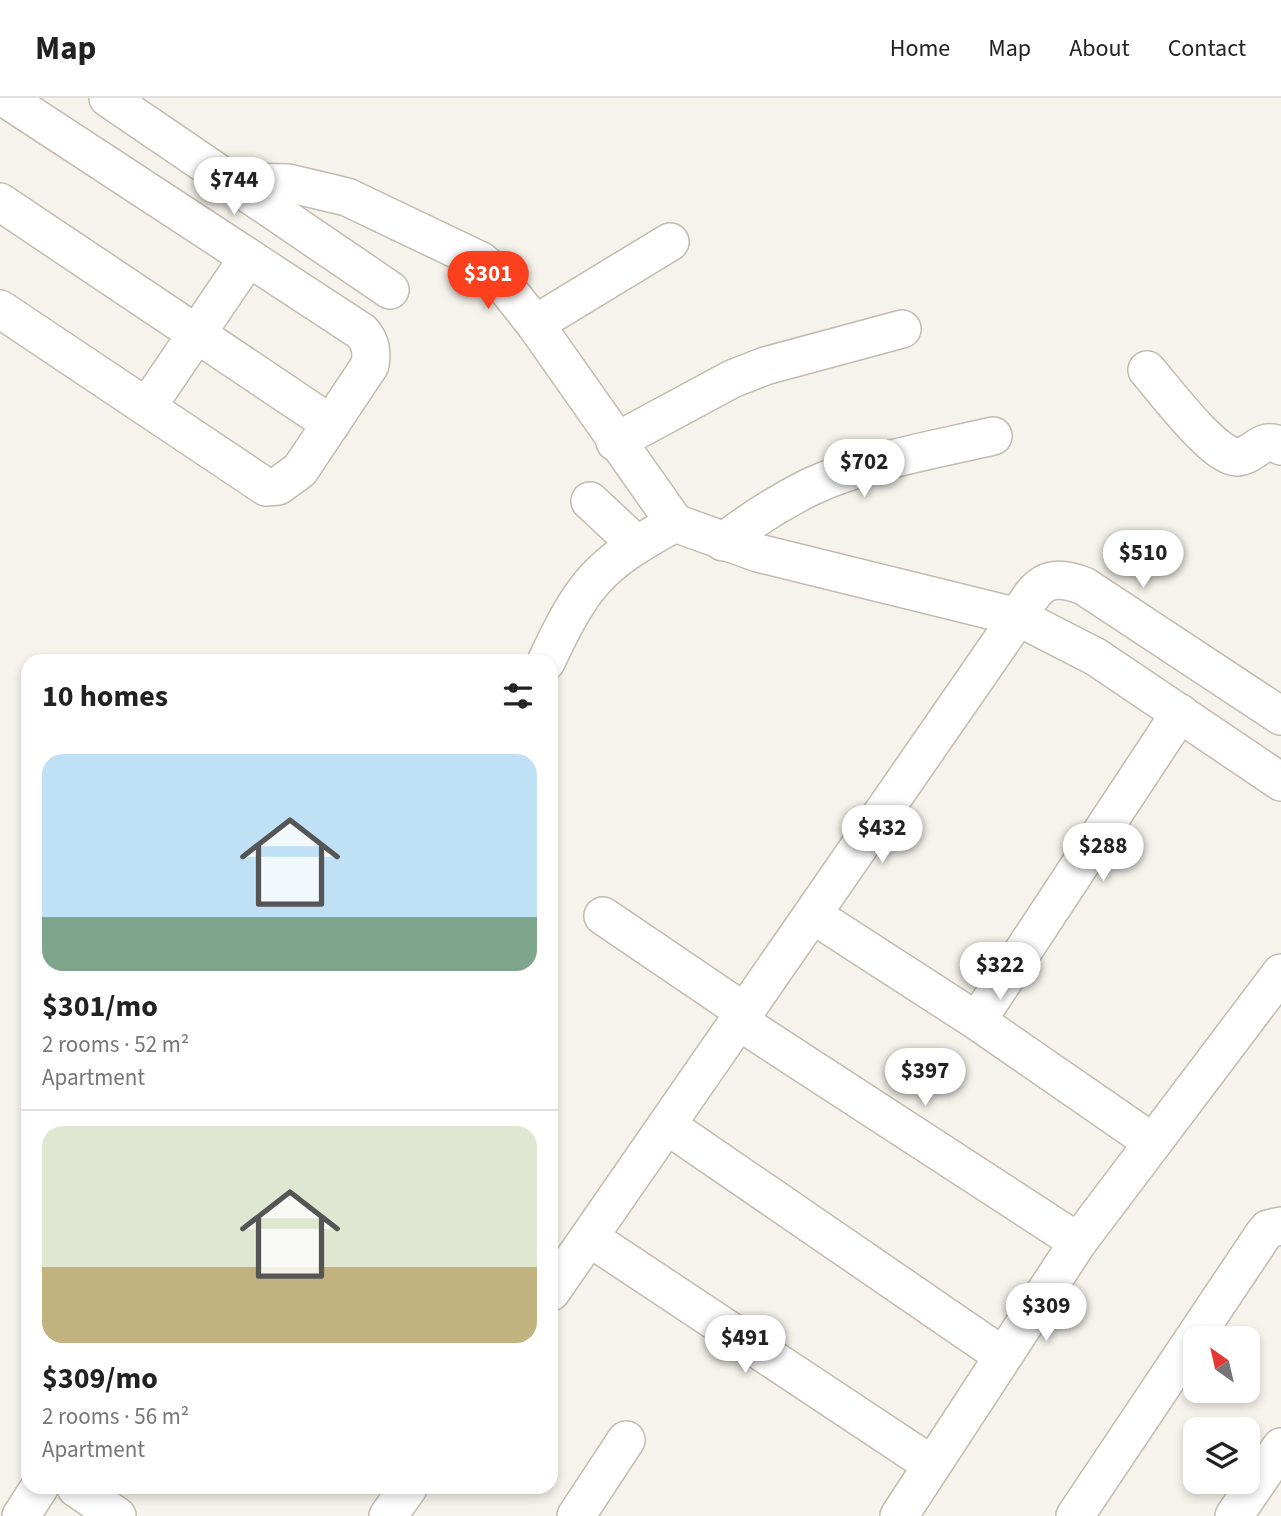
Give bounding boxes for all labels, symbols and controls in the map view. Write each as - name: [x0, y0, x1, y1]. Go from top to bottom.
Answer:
- text: Map: [35, 25, 96, 72]
- text: Home: [890, 31, 950, 66]
- text: Map: [988, 31, 1031, 66]
- text: About: [1069, 31, 1130, 66]
- text: Contact: [1168, 31, 1246, 66]
- pin: $744: [193, 158, 275, 217]
- text: $744: [210, 163, 258, 196]
- pin: $301: [447, 252, 529, 311]
- text: $301: [464, 257, 512, 290]
- pin: $702: [823, 440, 905, 499]
- text: $702: [840, 445, 888, 478]
- pin: $510: [1102, 531, 1184, 590]
- text: $510: [1119, 536, 1167, 569]
- text: 10 homes: [42, 675, 168, 718]
- icon: filters: [499, 677, 537, 715]
- icon: home: [227, 799, 353, 925]
- pin: $432: [841, 806, 923, 865]
- text: $432: [858, 811, 906, 844]
- pin: $288: [1062, 824, 1144, 883]
- text: $288: [1079, 829, 1127, 862]
- pin: $322: [959, 942, 1041, 1002]
- text: $322: [976, 948, 1024, 981]
- text: $301/mo: [42, 985, 158, 1028]
- text: 2 rooms · 52 m²: [42, 1028, 189, 1061]
- pin: $397: [884, 1048, 966, 1108]
- text: $397: [901, 1054, 949, 1087]
- text: Apartment: [42, 1061, 145, 1094]
- icon: home: [227, 1171, 353, 1297]
- pin: $309: [1005, 1284, 1087, 1343]
- text: $309: [1022, 1289, 1070, 1322]
- pin: $491: [704, 1316, 786, 1375]
- text: $491: [721, 1321, 769, 1354]
- north arrow: [1183, 1326, 1260, 1404]
- map controls: [1183, 1326, 1260, 1494]
- text: $309/mo: [42, 1357, 158, 1400]
- text: 2 rooms · 56 m²: [42, 1400, 189, 1433]
- button: layers: [1183, 1417, 1260, 1494]
- text: Apartment: [42, 1433, 145, 1466]

